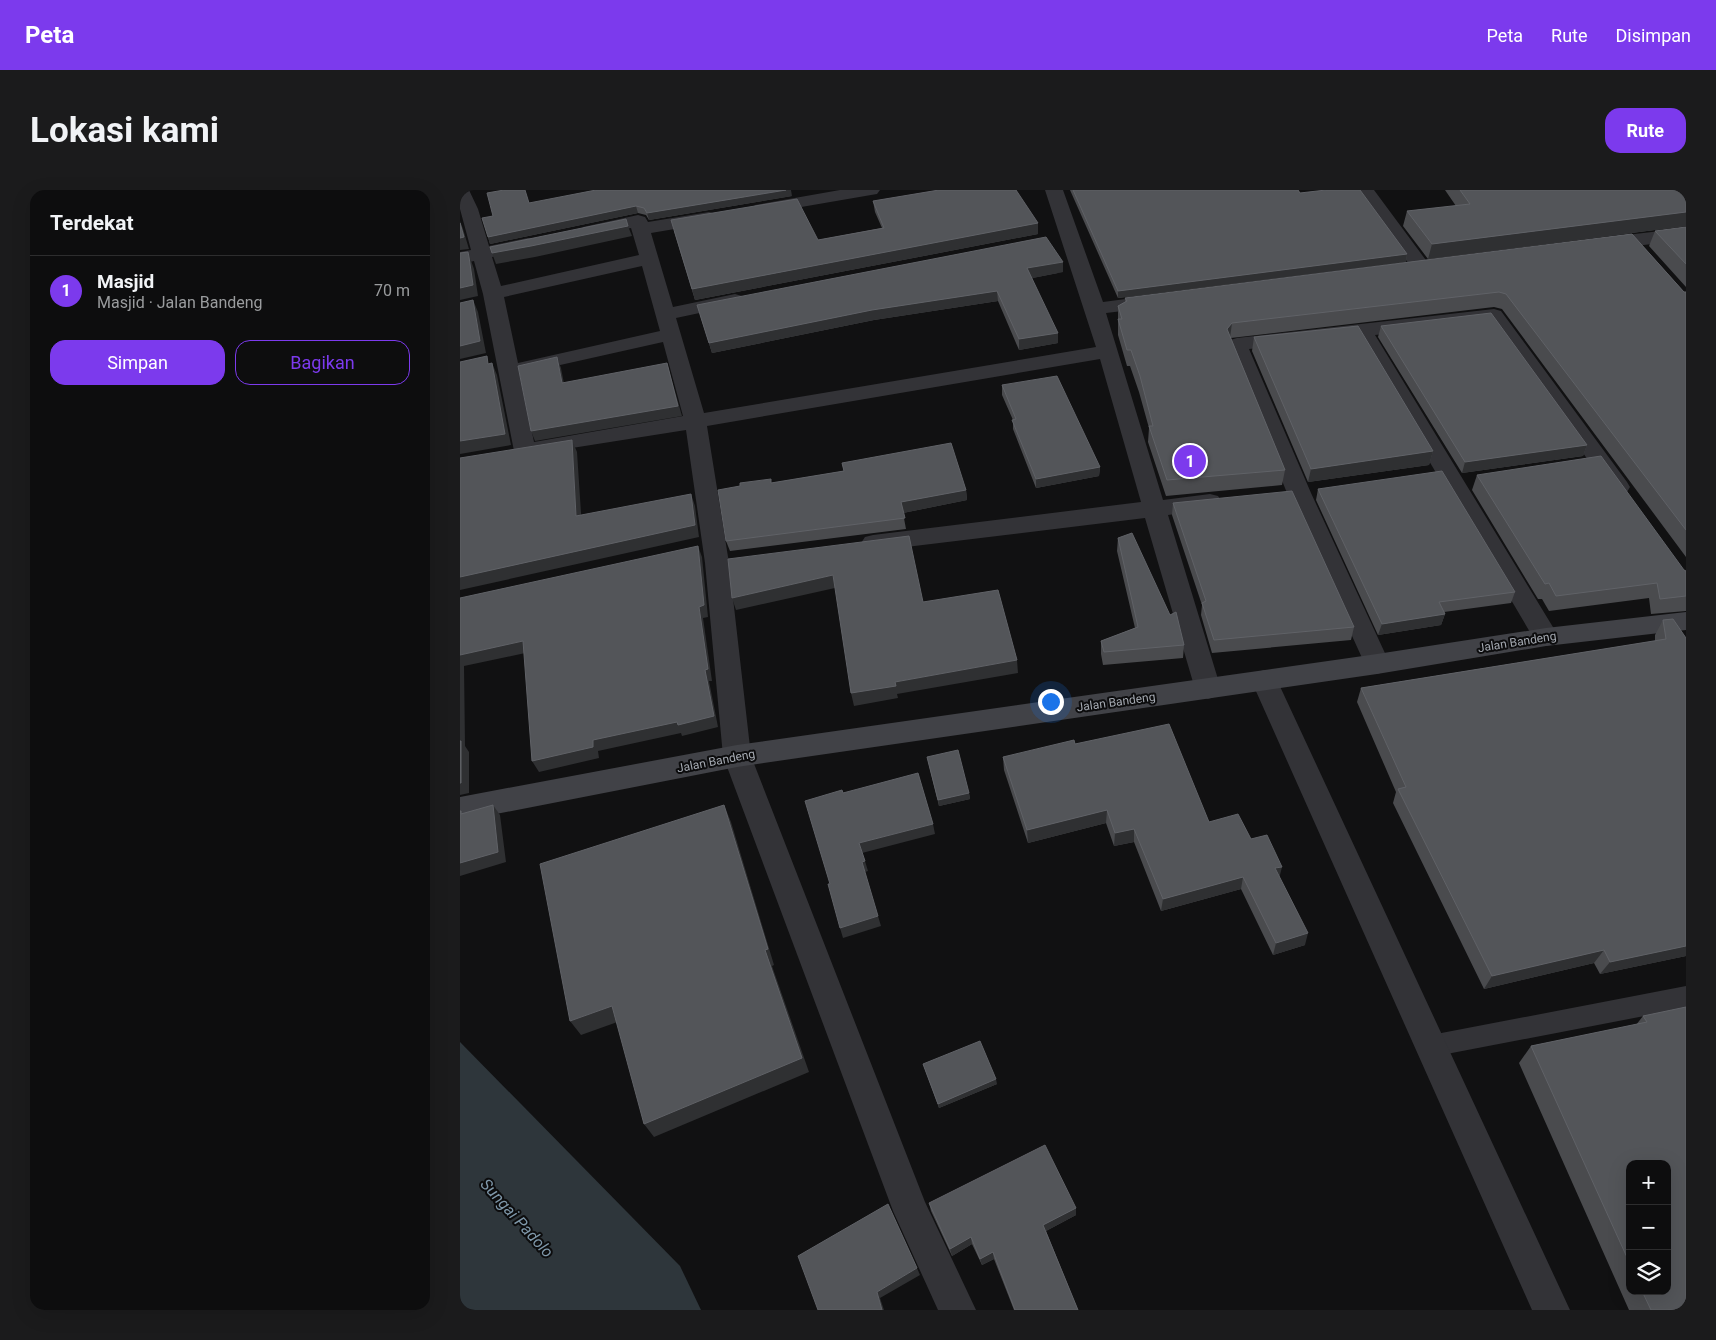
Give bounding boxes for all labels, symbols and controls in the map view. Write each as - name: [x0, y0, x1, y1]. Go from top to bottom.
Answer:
- text: Peta: [25, 21, 74, 49]
- text: Peta: [1487, 25, 1523, 46]
- text: Rute: [1551, 25, 1588, 46]
- text: Disimpan: [1616, 25, 1691, 46]
- button: Rute: [1605, 108, 1686, 153]
- text: Lokasi kami: [30, 110, 219, 151]
- text: Terdekat: [50, 211, 134, 235]
- text: Masjid: [97, 270, 154, 293]
- text: 1: [61, 281, 71, 300]
- text: 70 m: [374, 281, 410, 300]
- text: Masjid · Jalan Bandeng: [97, 293, 263, 312]
- button: Simpan: [50, 340, 225, 385]
- button: Bagikan: [235, 340, 410, 385]
- pin: 1: [1174, 442, 1206, 480]
- street label: Jalan Bandeng: [1477, 629, 1557, 655]
- your location: [1038, 689, 1064, 715]
- street label: Jalan Bandeng: [1076, 690, 1156, 714]
- street label: Jalan Bandeng: [676, 747, 756, 775]
- map controls: [1626, 1160, 1671, 1295]
- button: +: [1626, 1160, 1671, 1205]
- water label: Sungai Padolo: [477, 1175, 557, 1261]
- button: −: [1626, 1205, 1671, 1250]
- button: layers: [1626, 1250, 1671, 1295]

